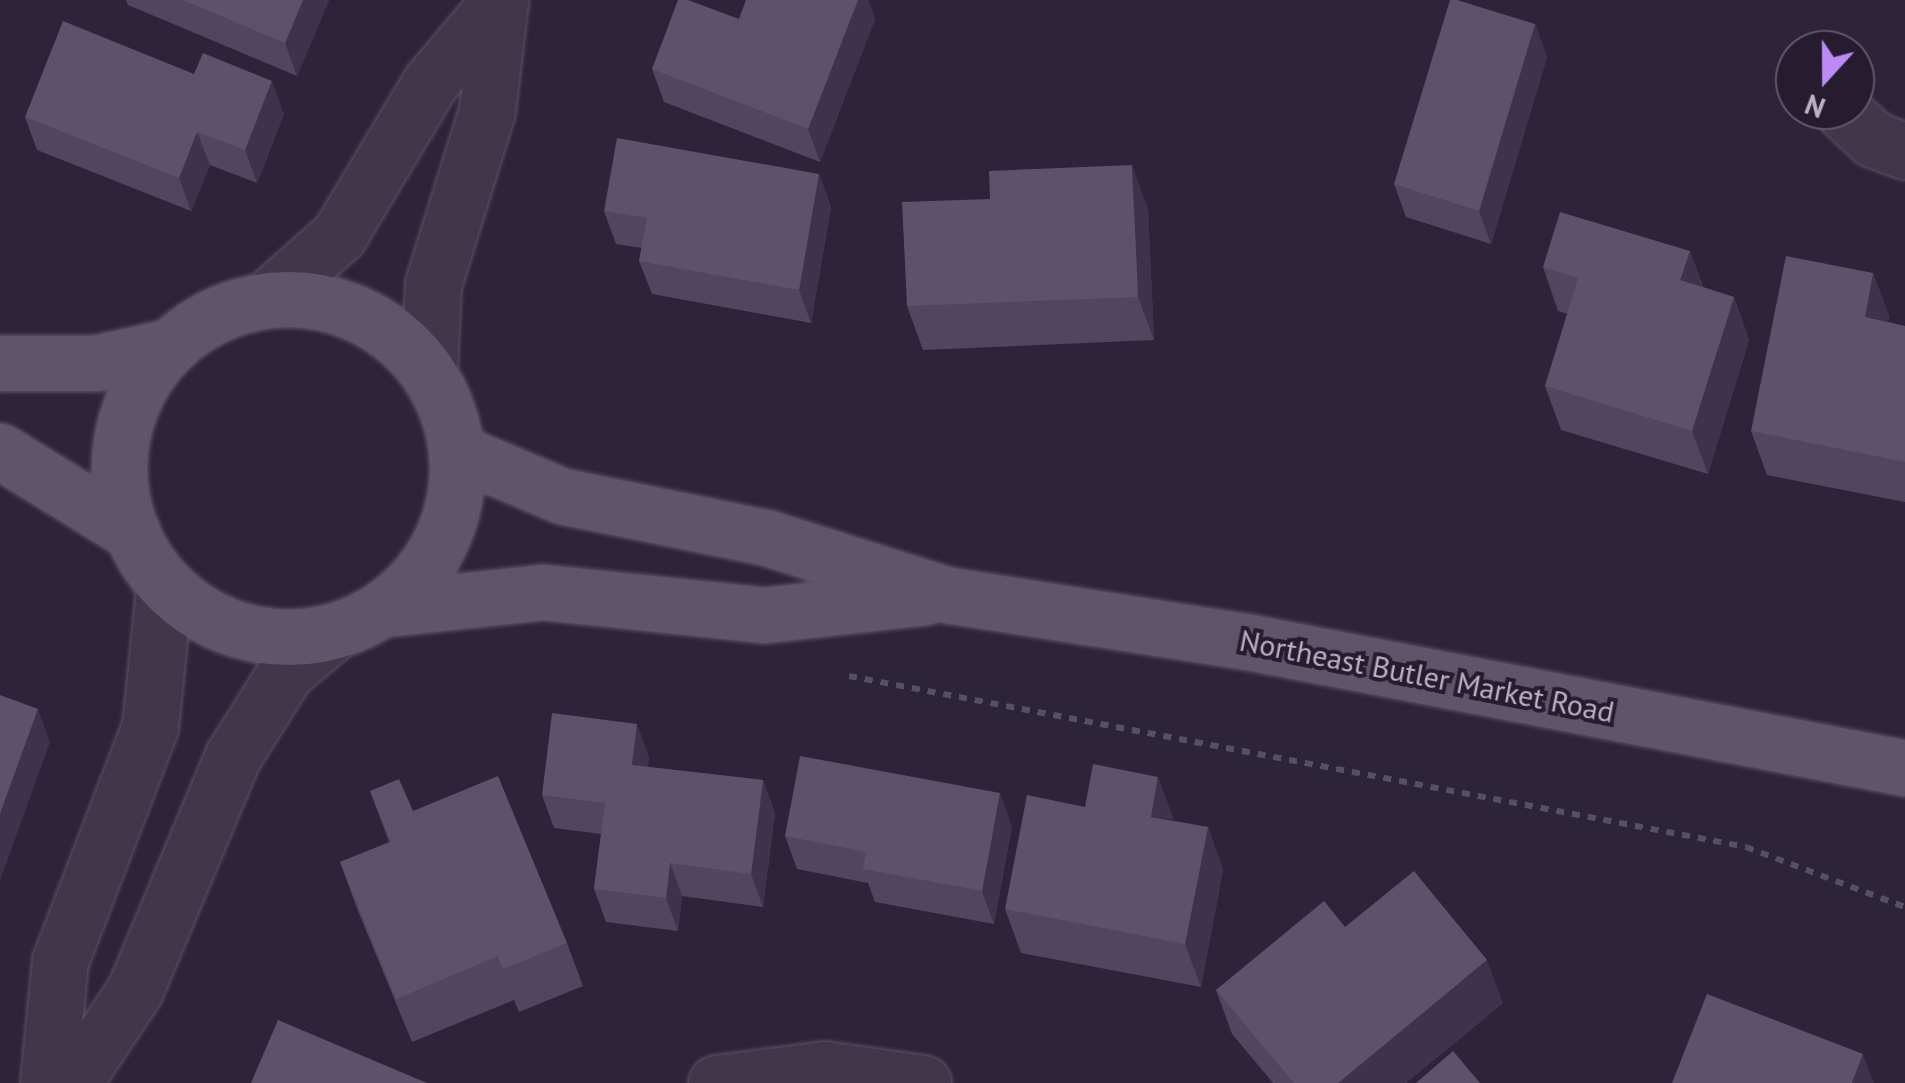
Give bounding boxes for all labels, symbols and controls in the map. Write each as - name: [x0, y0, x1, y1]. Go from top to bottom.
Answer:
- north arrow: [1775, 30, 1875, 130]
- text: N: [1800, 86, 1830, 127]
- street label: Northeast Butler Market Road: [1237, 622, 1617, 730]

